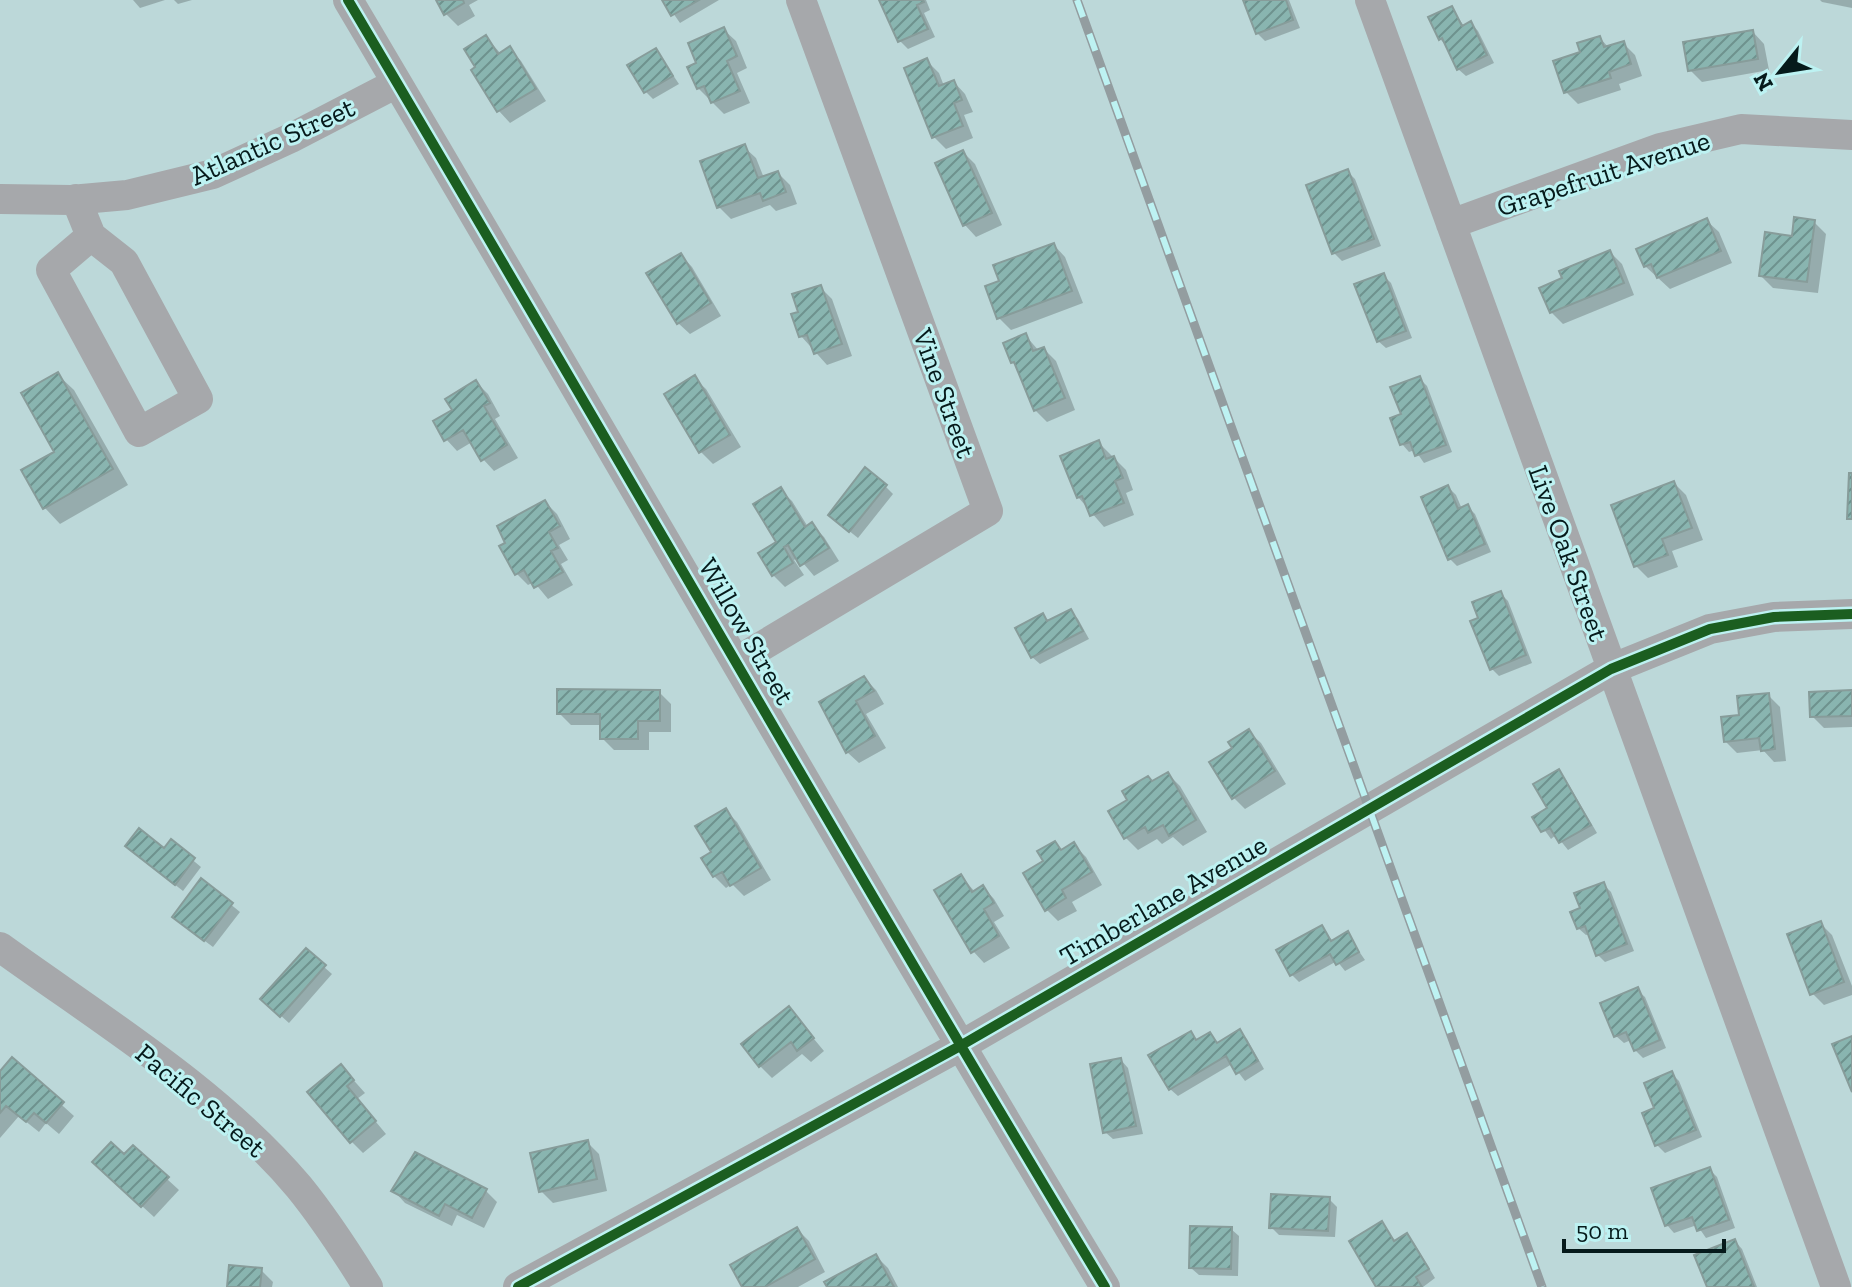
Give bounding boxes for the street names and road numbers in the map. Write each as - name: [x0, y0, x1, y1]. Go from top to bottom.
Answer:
- street label: Atlantic Street: [185, 90, 360, 192]
- street label: Grapefruit Avenue: [1492, 123, 1714, 223]
- street label: Vine Street: [906, 323, 983, 463]
- street label: Live Oak Street: [1521, 461, 1616, 646]
- street label: Willow Street: [691, 552, 802, 711]
- street label: Timberlane Avenue: [1054, 828, 1273, 973]
- street label: Pacific Street: [129, 1037, 273, 1165]

